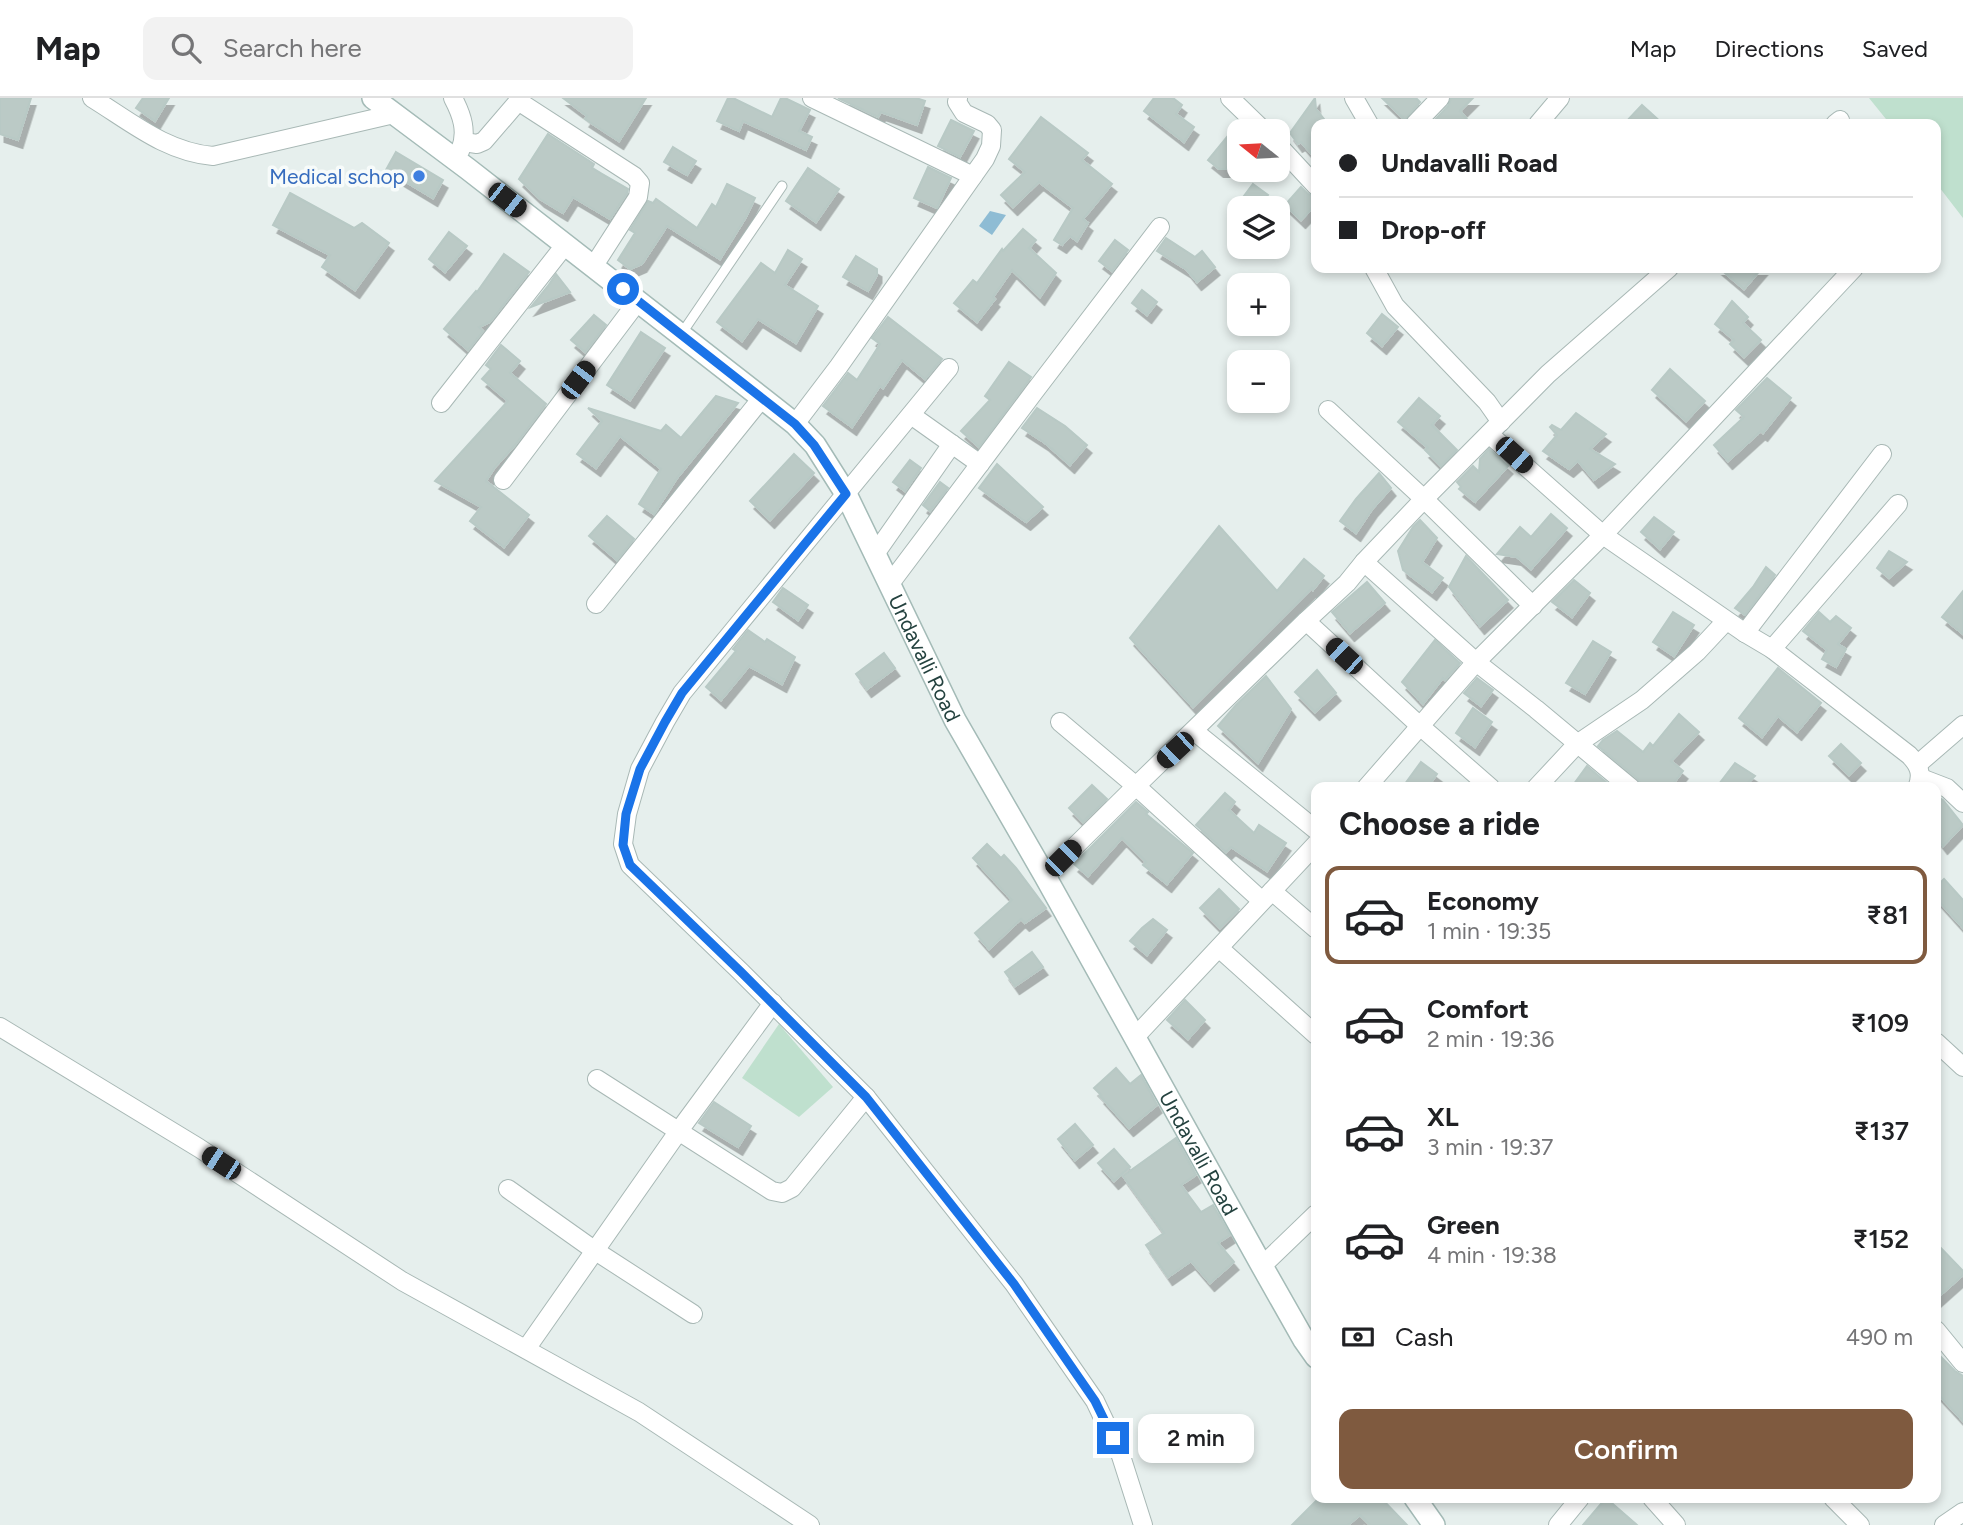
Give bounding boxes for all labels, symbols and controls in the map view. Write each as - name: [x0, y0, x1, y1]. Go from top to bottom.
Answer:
- search box: [143, 17, 633, 80]
- text: Map: [35, 29, 101, 68]
- icon: search: [167, 29, 205, 67]
- text: Search here: [223, 32, 362, 64]
- text: Map: [1630, 34, 1676, 63]
- text: Directions: [1714, 34, 1824, 63]
- text: Saved: [1862, 34, 1928, 63]
- north arrow: [1227, 119, 1290, 182]
- map controls: [1227, 119, 1290, 413]
- text: Undavalli Road: [1381, 147, 1558, 179]
- place label: Medical schop: [269, 164, 405, 189]
- marker: Medical schop: [411, 168, 427, 184]
- car: [484, 179, 531, 221]
- button: layers: [1227, 196, 1290, 259]
- text: Drop-off: [1381, 214, 1486, 246]
- route start: [607, 273, 639, 305]
- button: +: [1227, 273, 1290, 336]
- button: −: [1227, 350, 1290, 413]
- car: [557, 357, 600, 403]
- car: [1492, 433, 1537, 477]
- street label: Undavalli Road: [884, 590, 966, 726]
- car: [1322, 634, 1367, 678]
- car: [1153, 728, 1198, 772]
- text: Choose a ride: [1339, 805, 1540, 843]
- car: [1041, 836, 1086, 880]
- icon: car: [1343, 884, 1406, 947]
- text: Economy: [1427, 885, 1539, 917]
- text: ₹81: [1866, 899, 1909, 931]
- text: 1 min · 19:35: [1427, 917, 1551, 945]
- icon: car: [1343, 992, 1406, 1055]
- text: Comfort: [1427, 993, 1529, 1025]
- text: ₹109: [1851, 1007, 1909, 1039]
- text: 2 min · 19:36: [1427, 1025, 1554, 1053]
- street label: Undavalli Road: [1154, 1086, 1244, 1219]
- icon: car: [1343, 1100, 1406, 1163]
- text: XL: [1427, 1101, 1459, 1133]
- text: ₹137: [1854, 1115, 1909, 1147]
- text: 3 min · 19:37: [1427, 1133, 1553, 1161]
- car: [198, 1143, 245, 1183]
- icon: car: [1343, 1208, 1406, 1271]
- text: Green: [1427, 1209, 1500, 1241]
- text: ₹152: [1852, 1223, 1909, 1255]
- text: 4 min · 19:38: [1427, 1241, 1557, 1269]
- icon: cash: [1339, 1318, 1377, 1356]
- text: Cash: [1395, 1321, 1454, 1353]
- text: 490 m: [1846, 1323, 1913, 1351]
- button: Confirm: [1339, 1409, 1913, 1489]
- callout: 2 min: [1138, 1414, 1253, 1462]
- route end: [1097, 1422, 1129, 1454]
- text: 2 min: [1167, 1424, 1225, 1452]

